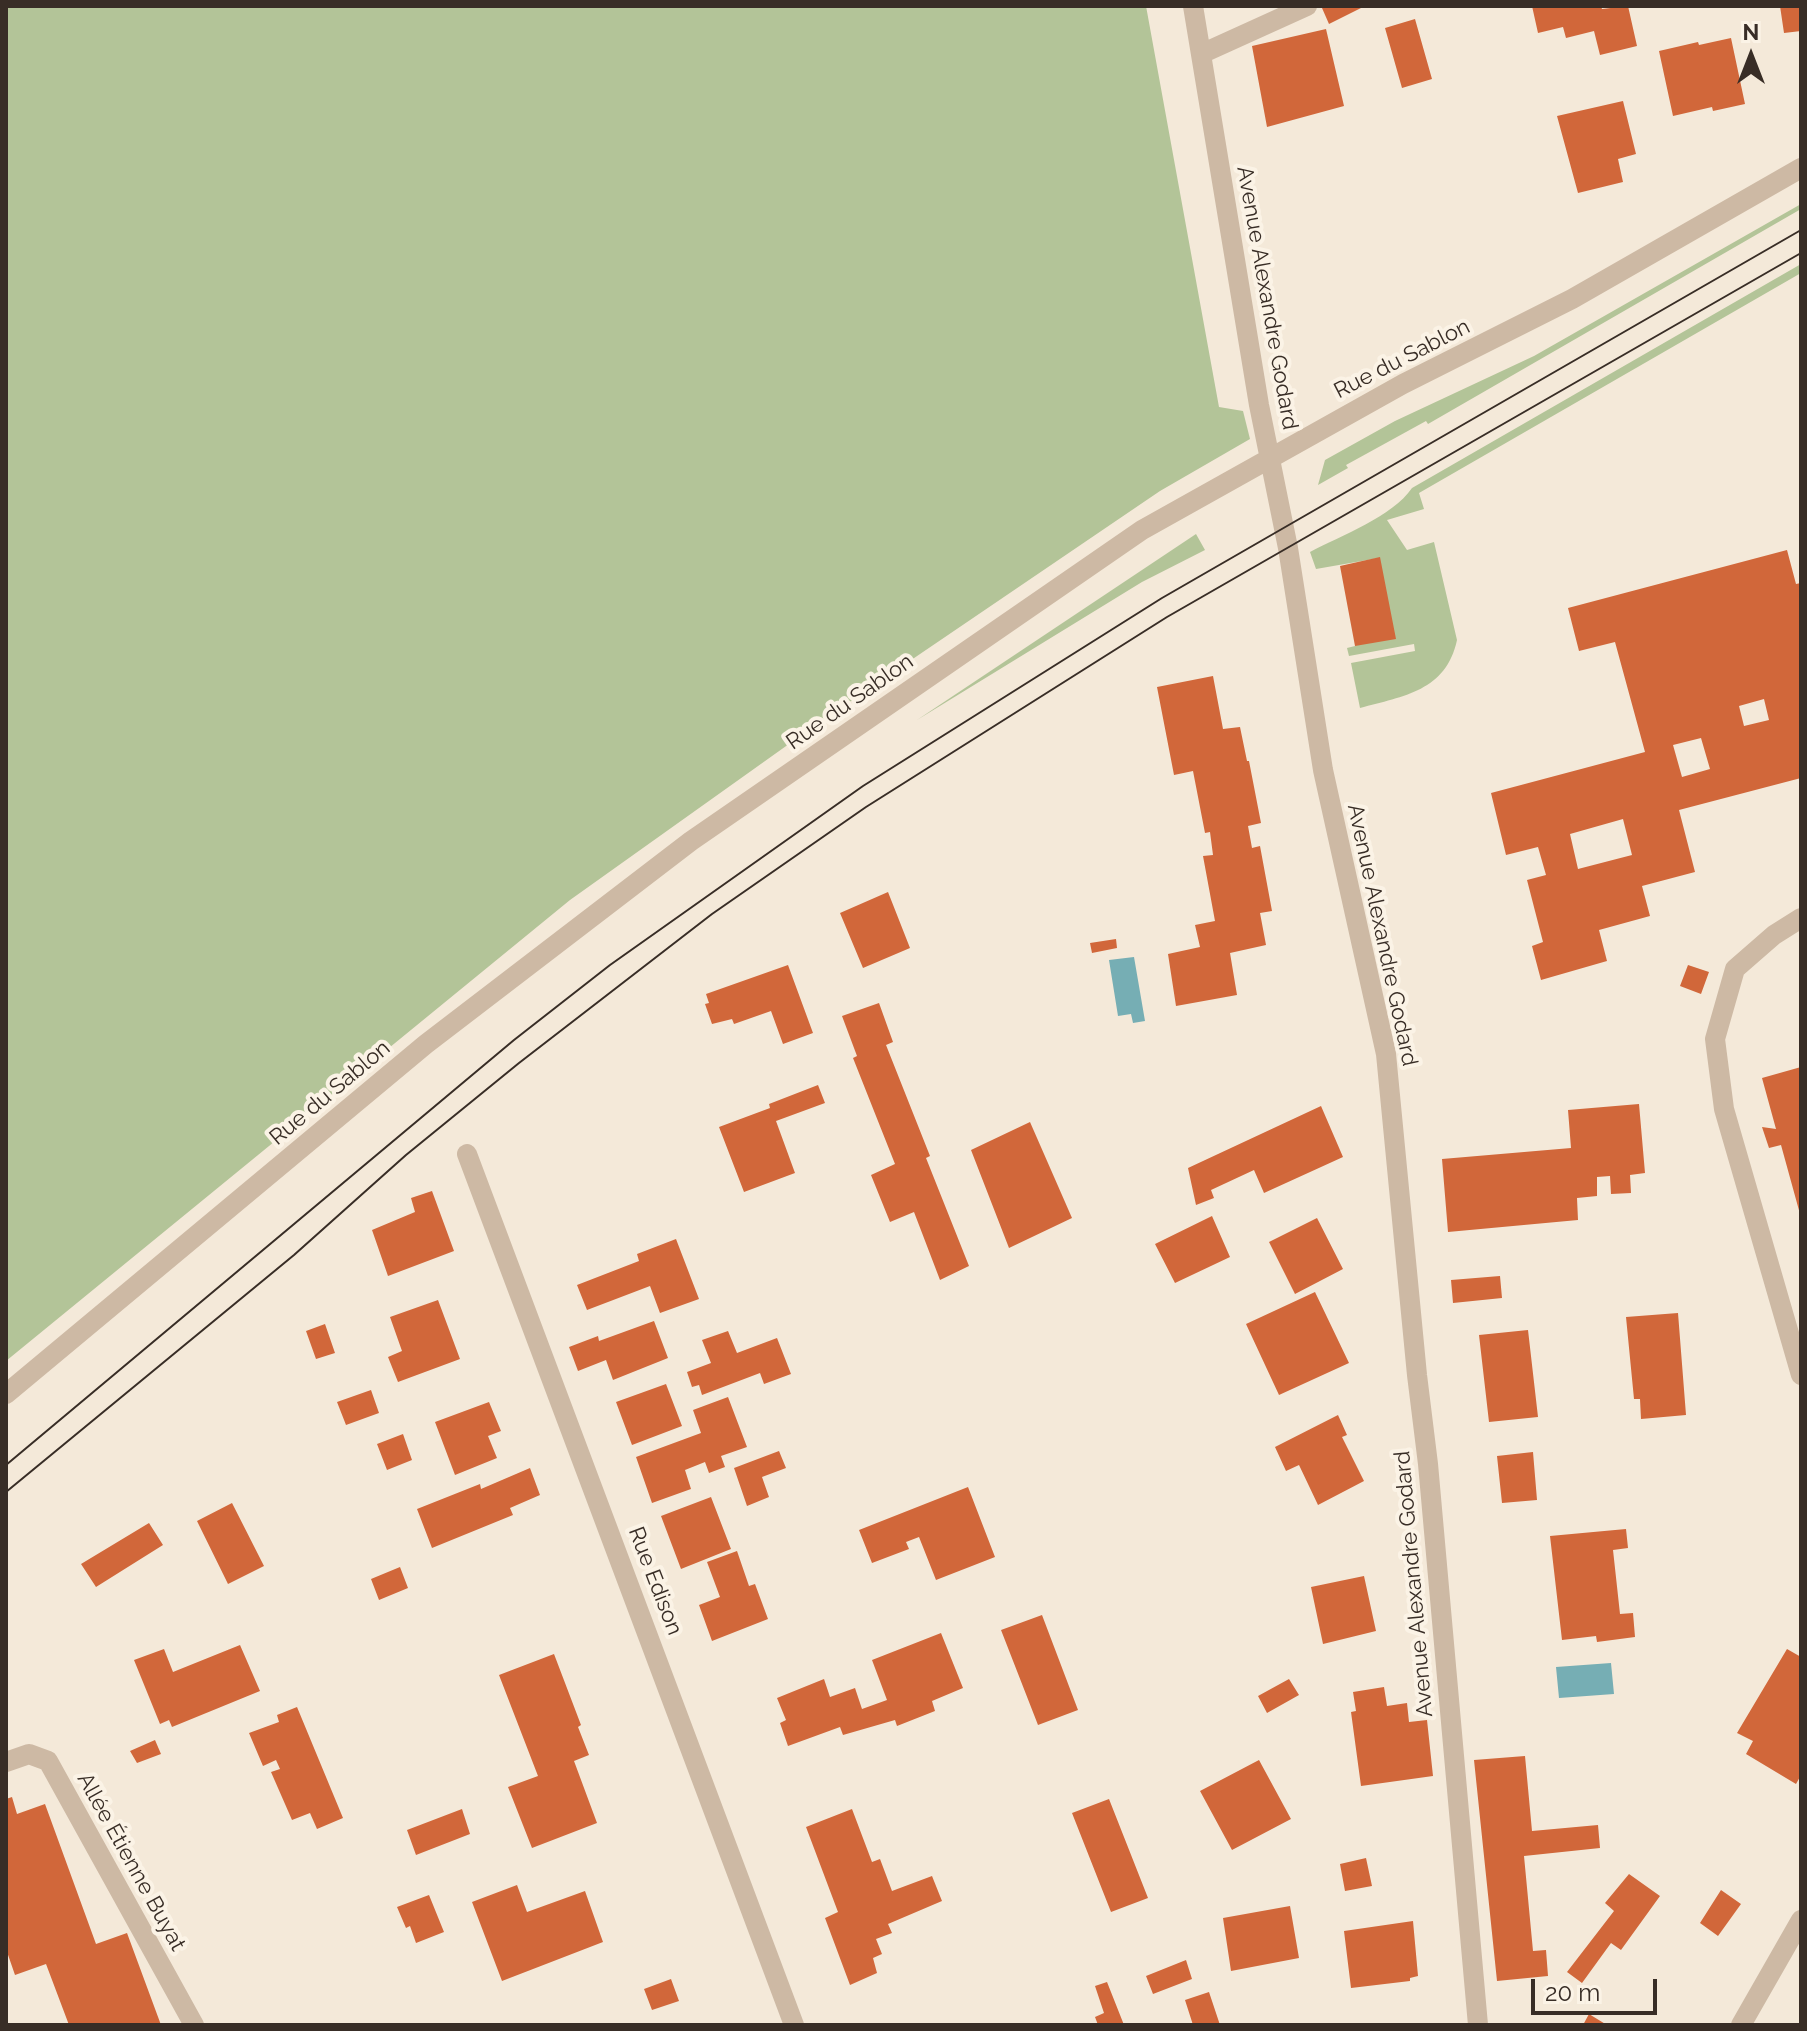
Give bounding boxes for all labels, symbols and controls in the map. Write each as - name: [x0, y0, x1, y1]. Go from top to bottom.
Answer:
- north arrow: [1711, 16, 1791, 96]
- text: N: [1743, 19, 1759, 45]
- street label: Avenue Alexandre Godard: [1231, 164, 1303, 432]
- street label: Rue du Sablon: [1330, 313, 1474, 405]
- street label: Rue du Sablon: [781, 648, 919, 756]
- street label: Avenue Alexandre Godard: [1341, 802, 1423, 1068]
- street label: Rue du Sablon: [264, 1035, 396, 1151]
- street label: Avenue Alexandre Godard: [1389, 1450, 1439, 1718]
- street label: Rue Edison: [622, 1523, 688, 1639]
- street label: Allée Étienne Buyat: [71, 1768, 191, 1956]
- scale bar: [1535, 1963, 1661, 2013]
- text: 20 m: [1545, 1978, 1600, 2007]

